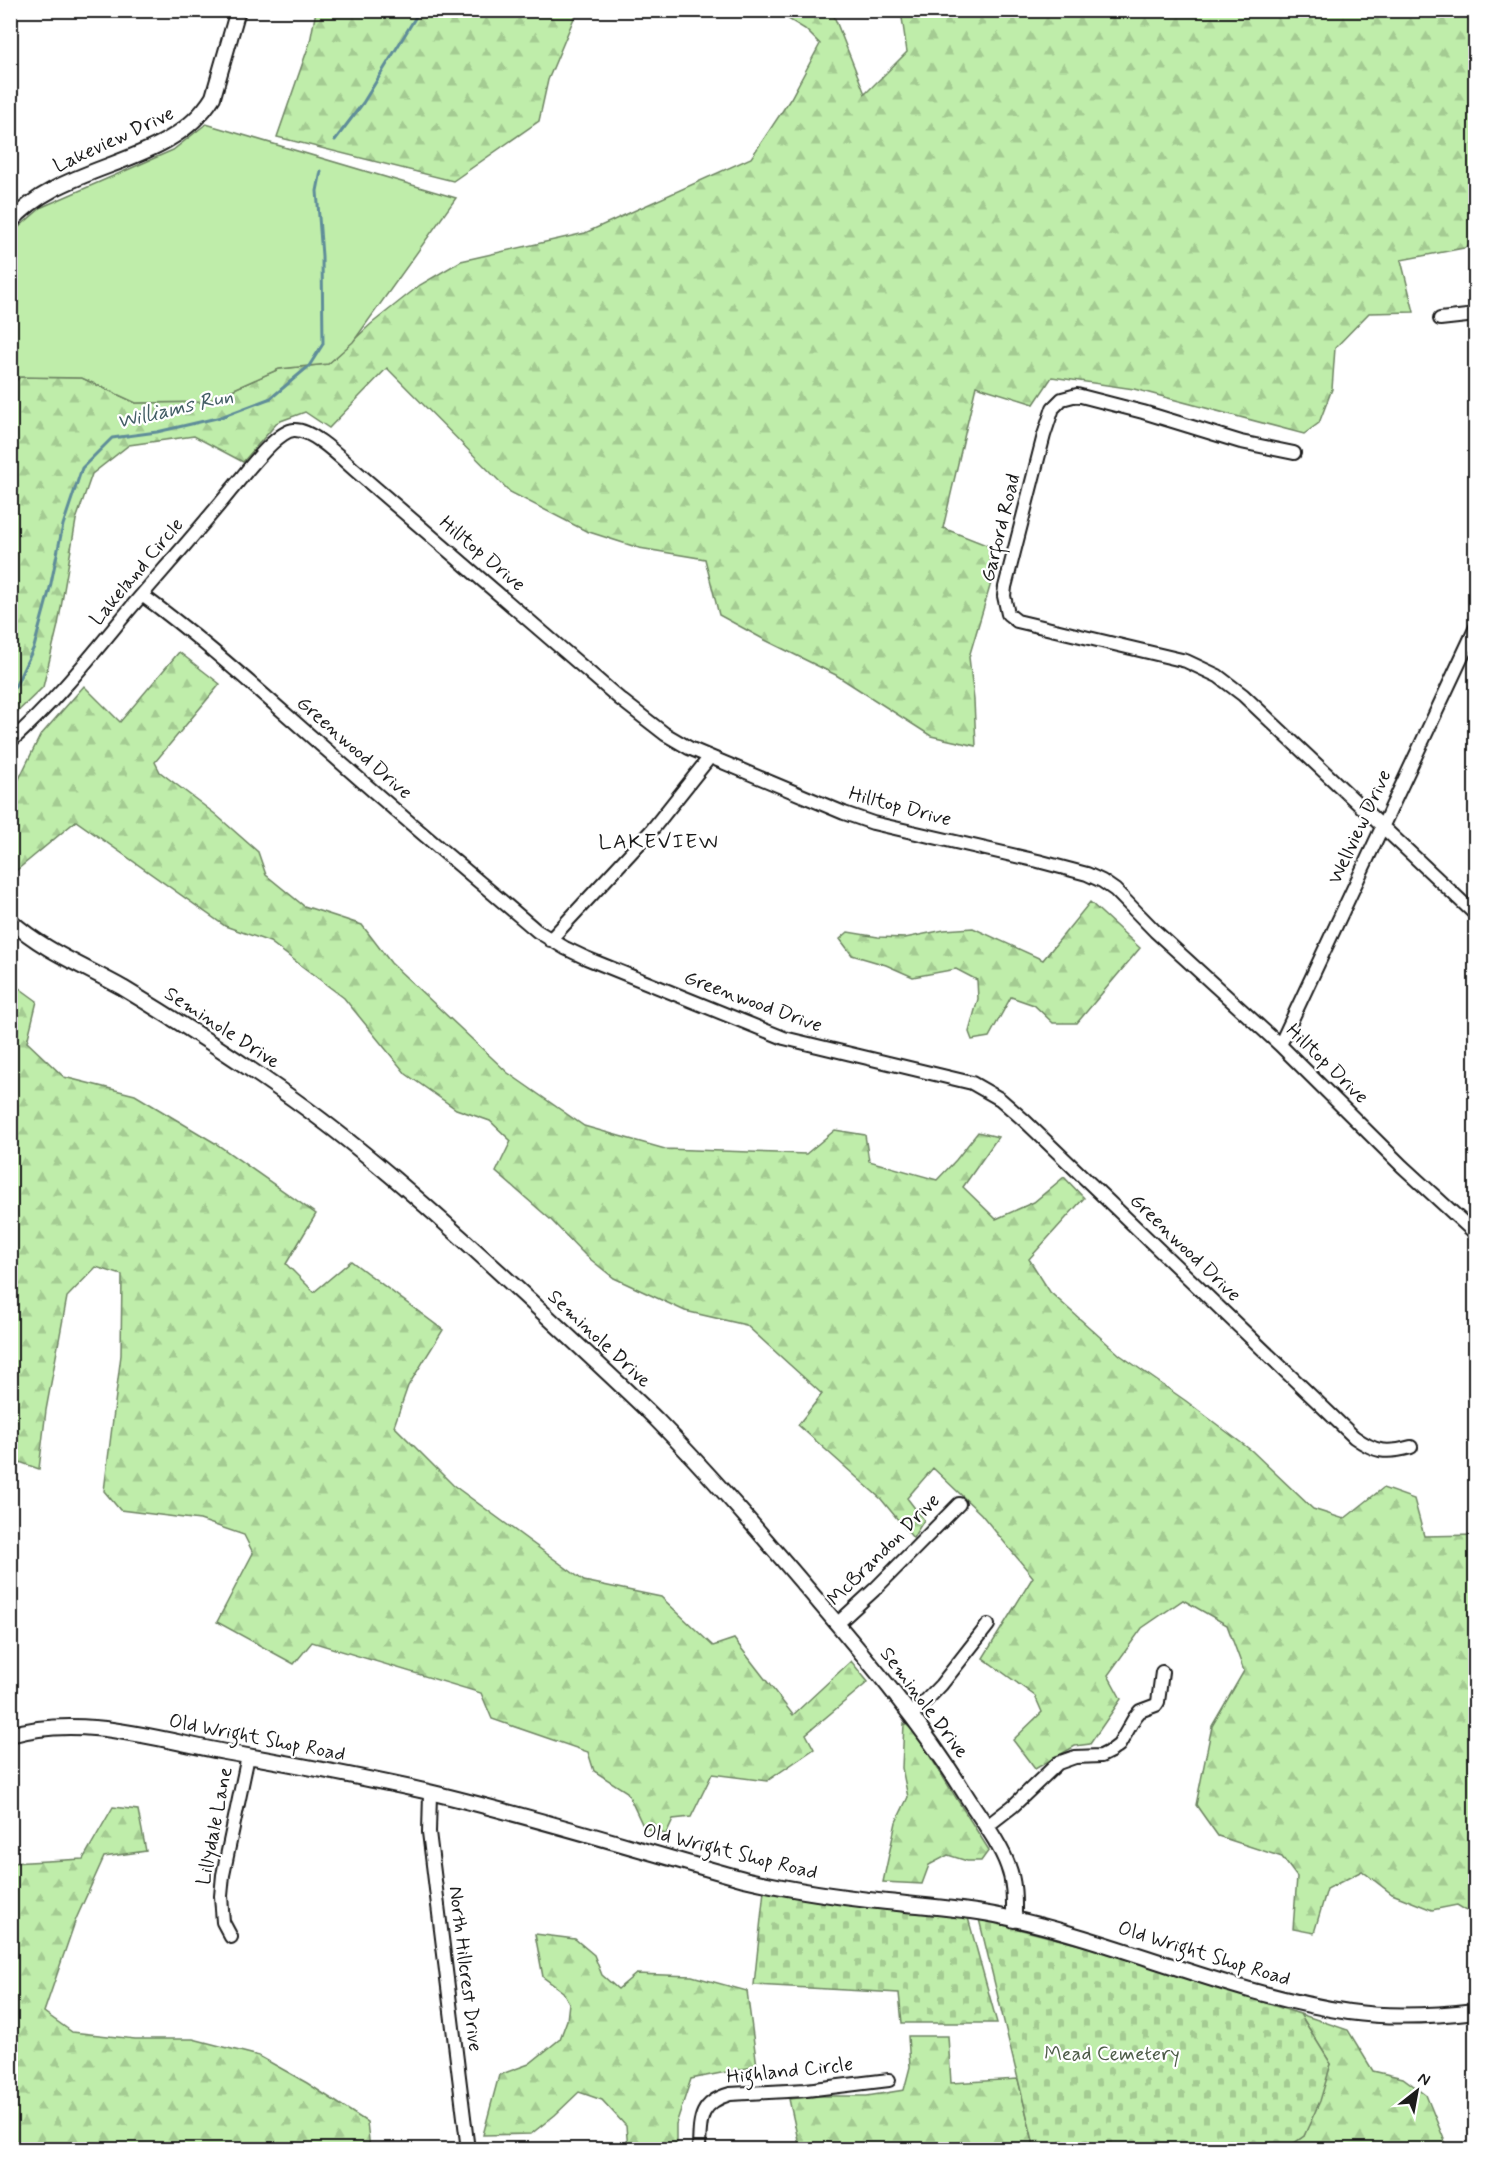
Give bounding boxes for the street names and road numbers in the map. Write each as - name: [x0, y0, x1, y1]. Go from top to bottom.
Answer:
- street label: Lakeview Drive: [49, 100, 179, 180]
- street label: Garford Road: [975, 471, 1029, 585]
- street label: Hilltop Drive: [433, 510, 531, 598]
- street label: Lakeland Circle: [84, 512, 190, 632]
- street label: Greenwood Drive: [290, 690, 418, 806]
- street label: Wellview Drive: [1322, 765, 1398, 889]
- street label: Hilltop Drive: [846, 780, 954, 834]
- street label: Greenwood Drive: [680, 964, 826, 1040]
- street label: Seminole Drive: [159, 980, 285, 1076]
- street label: Hilltop Drive: [1280, 1018, 1374, 1110]
- street label: Greenwood Drive: [1123, 1188, 1247, 1308]
- street label: Seminole Drive: [541, 1284, 657, 1394]
- street label: McBrandon Drive: [822, 1488, 946, 1612]
- street label: Seminole Drive: [873, 1642, 975, 1764]
- street label: Old Wright Shop Road: [166, 1708, 347, 1770]
- street label: Lillydale Lane: [190, 1764, 240, 1887]
- street label: Old Wright Shop Road: [639, 1817, 820, 1889]
- street label: North Hillcrest Drive: [441, 1885, 489, 2053]
- street label: Old Wright Shop Road: [1114, 1915, 1294, 1995]
- street label: Highland Circle: [725, 2051, 855, 2093]

